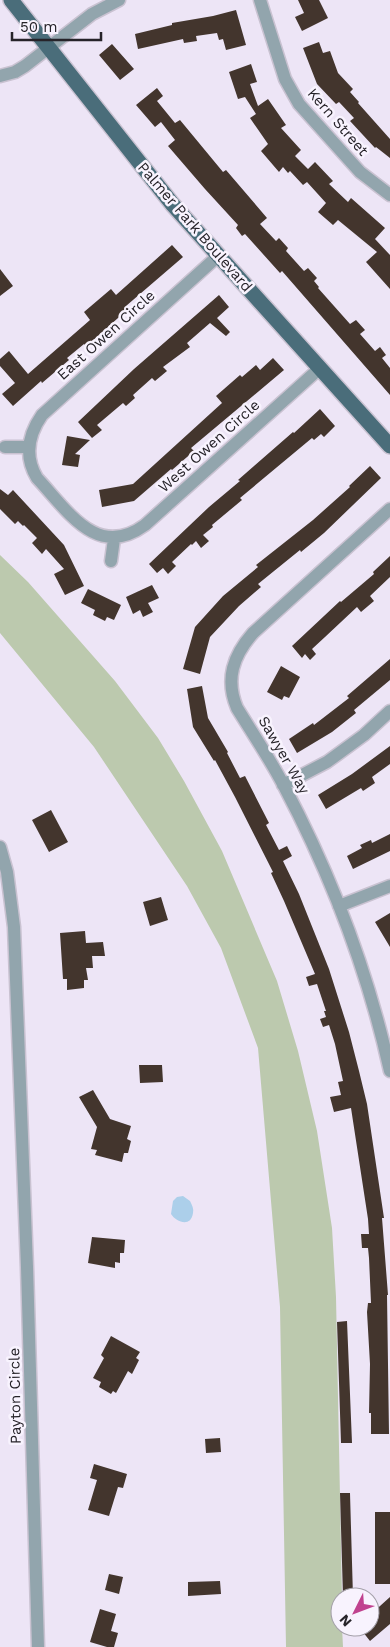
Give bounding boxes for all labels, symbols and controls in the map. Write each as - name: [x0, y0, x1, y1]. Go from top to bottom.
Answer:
- scale bar: [12, 10, 101, 42]
- text: 50 m: [20, 18, 57, 36]
- street label: Kern Street: [304, 85, 373, 160]
- street label: Palmer Park Boulevard: [134, 159, 256, 295]
- street label: East Owen Circle: [53, 286, 159, 384]
- street label: West Owen Circle: [155, 396, 263, 496]
- street label: Sawyer Way: [254, 713, 314, 797]
- street label: Payton Circle: [5, 1348, 25, 1444]
- north arrow: [330, 1587, 380, 1637]
- text: N: [336, 1611, 355, 1630]

